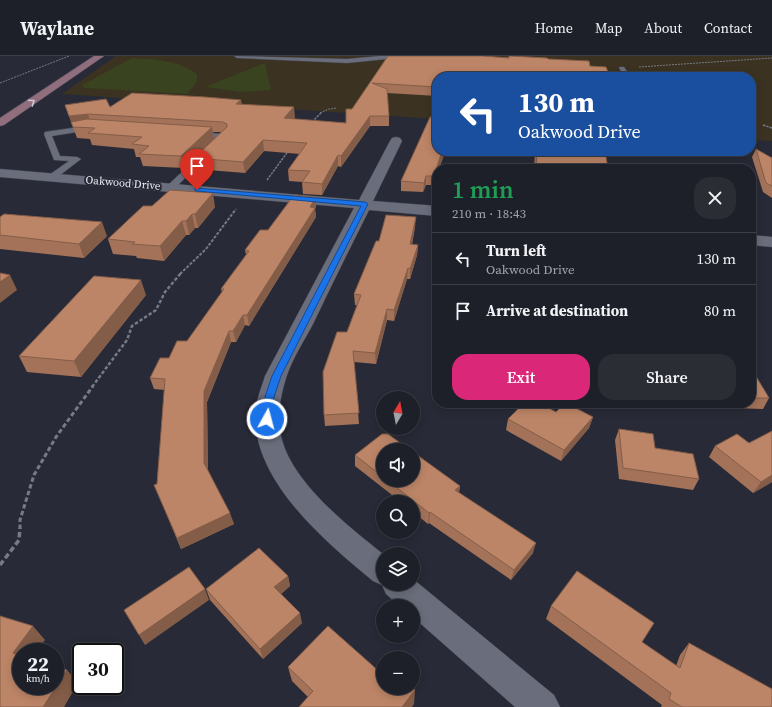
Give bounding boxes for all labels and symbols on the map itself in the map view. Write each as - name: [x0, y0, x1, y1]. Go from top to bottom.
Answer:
- one-way arrow: [28, 100, 35, 107]
- pin: [180, 149, 214, 190]
- street label: Oakwood Drive: [85, 172, 161, 194]
- north arrow: [376, 391, 420, 435]
- position arrow: [246, 398, 288, 440]
- speed limit sign: 30: [72, 643, 124, 695]

